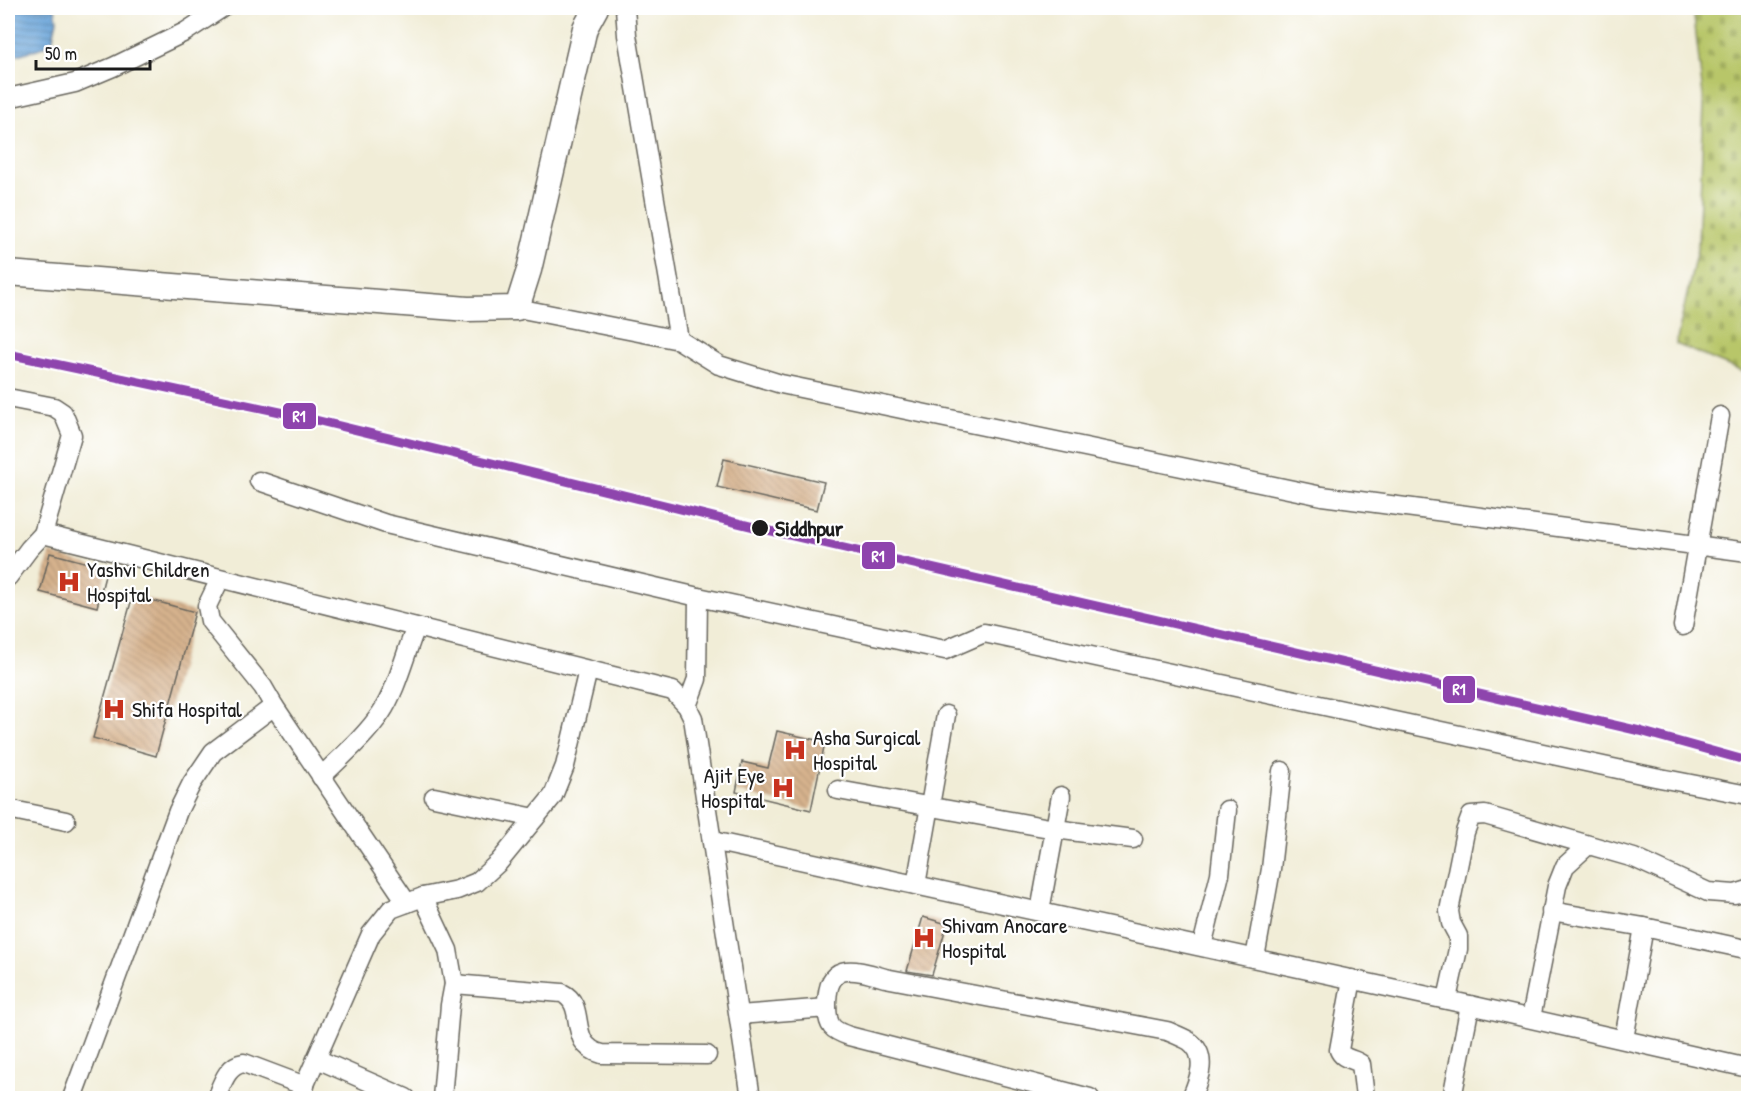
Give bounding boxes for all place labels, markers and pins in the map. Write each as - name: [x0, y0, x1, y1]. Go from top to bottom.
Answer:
- place label: Siddhpur: [775, 513, 844, 544]
- marker: Siddhpur: [750, 518, 770, 538]
- place label: Yashvi Children Hospital: [87, 554, 210, 609]
- hospital icon: Yashvi Children Hospital: [56, 569, 82, 595]
- place label: Shifa Hospital: [132, 694, 242, 724]
- hospital icon: Shifa Hospital: [101, 696, 127, 722]
- place label: Asha Surgical Hospital: [813, 722, 920, 777]
- hospital icon: Asha Surgical Hospital: [782, 737, 808, 763]
- place label: Ajit Eye Hospital: [701, 760, 765, 815]
- hospital icon: Ajit Eye Hospital: [770, 775, 796, 801]
- place label: Shivam Anocare Hospital: [942, 910, 1068, 965]
- hospital icon: Shivam Anocare Hospital: [911, 925, 937, 951]

